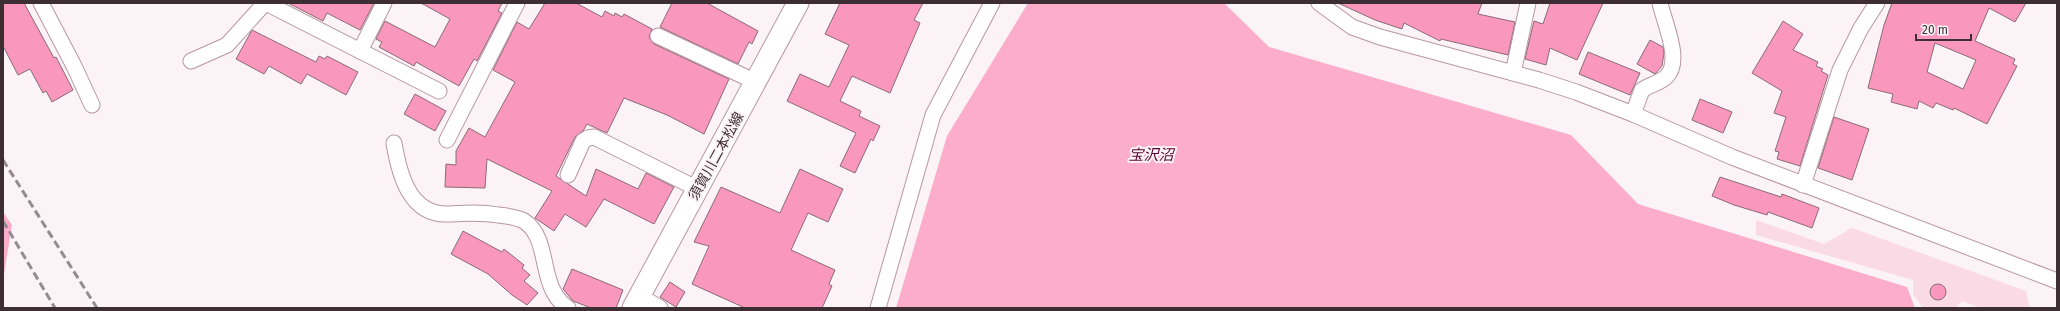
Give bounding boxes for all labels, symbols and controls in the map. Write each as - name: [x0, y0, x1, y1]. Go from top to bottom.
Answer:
- scale bar: [1916, 16, 1971, 42]
- text: 20 m: [1922, 23, 1948, 37]
- street label: 須賀川二本松線: [685, 109, 748, 203]
- water label: 宝沢沼: [1128, 146, 1175, 164]

